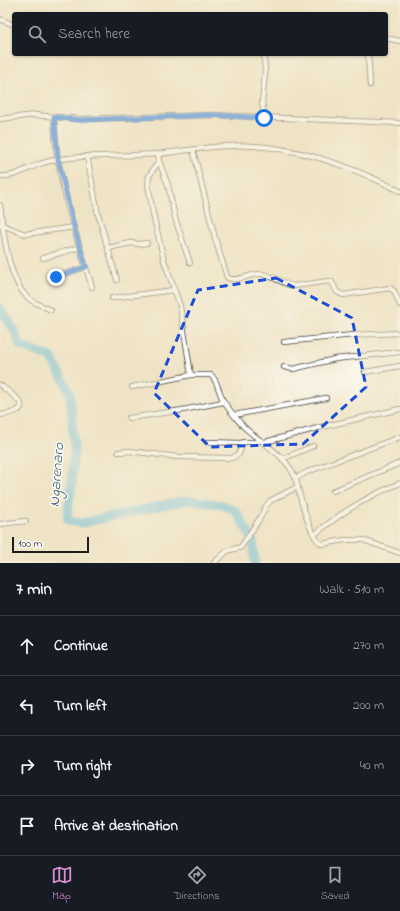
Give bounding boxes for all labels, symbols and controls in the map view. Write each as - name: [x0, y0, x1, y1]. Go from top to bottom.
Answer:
- search box: [12, 12, 388, 56]
- icon: search: [26, 23, 48, 45]
- text: Search here: [58, 23, 130, 45]
- route start: [255, 109, 273, 127]
- route end: [47, 268, 65, 286]
- water label: Ngarenaro: [44, 441, 71, 508]
- scale bar: [12, 535, 89, 554]
- text: 100 m: [18, 536, 42, 552]
- text: 7 min: [16, 577, 52, 602]
- text: Walk · 510 m: [319, 580, 384, 599]
- icon: ahead: [16, 635, 38, 657]
- text: Continue: [54, 635, 108, 657]
- text: 270 m: [353, 636, 384, 655]
- icon: left: [16, 695, 38, 717]
- text: Turn left: [54, 695, 107, 717]
- text: 200 m: [353, 696, 384, 715]
- icon: right: [16, 755, 38, 777]
- text: Turn right: [54, 755, 112, 777]
- text: 40 m: [360, 756, 384, 775]
- icon: arrive: [16, 815, 38, 837]
- text: Arrive at destination: [54, 815, 178, 837]
- tab: Map: [51, 864, 73, 904]
- tab: Directions: [174, 864, 219, 904]
- tab: Saved: [321, 864, 349, 904]

